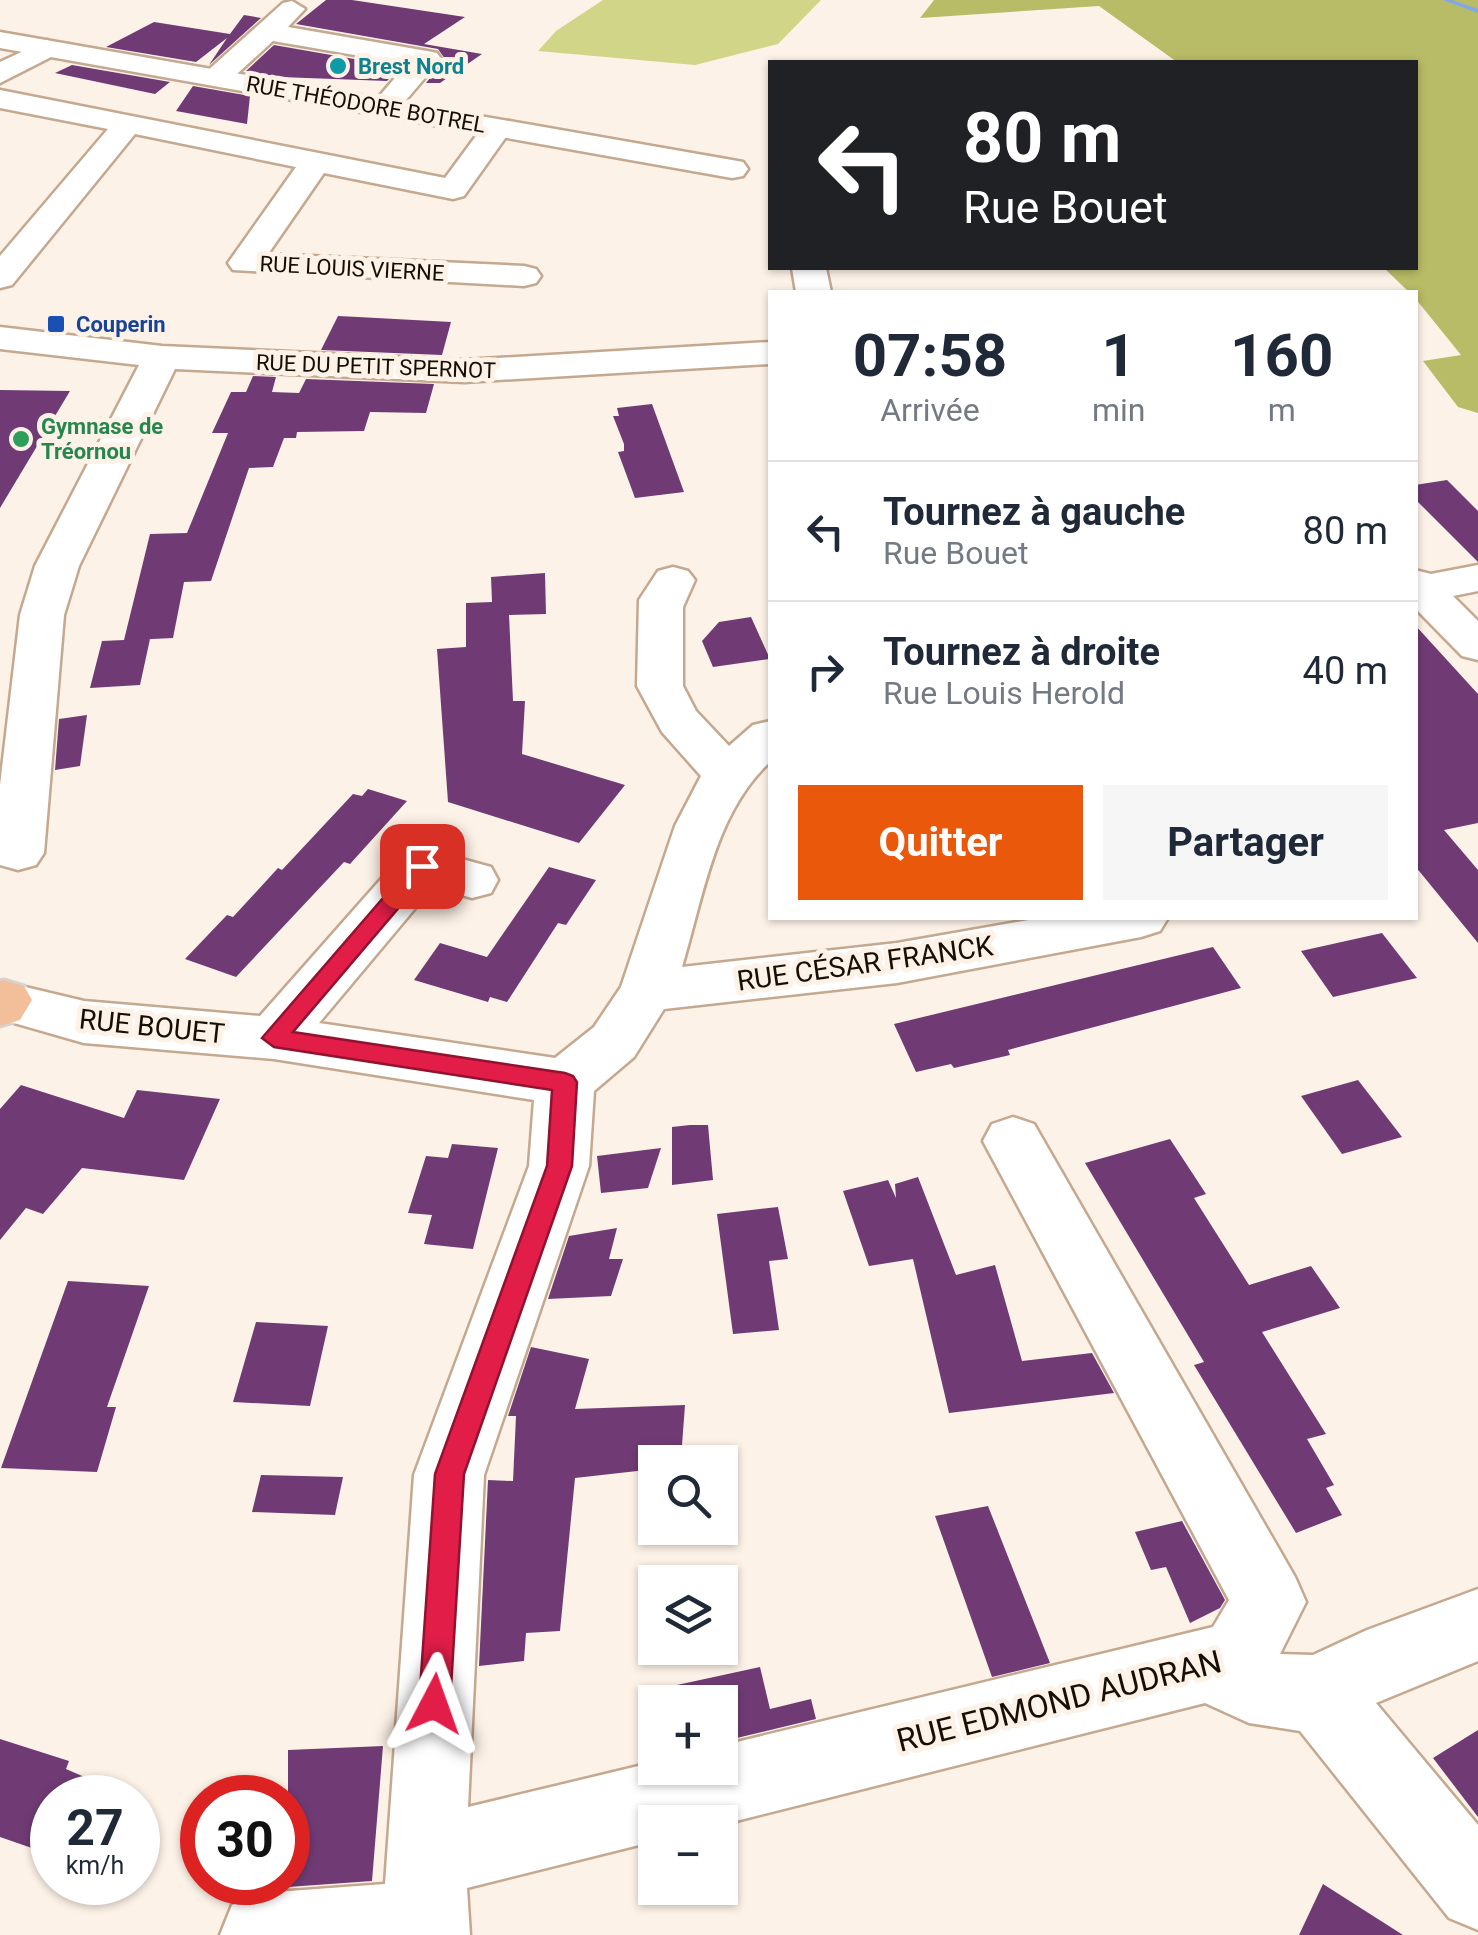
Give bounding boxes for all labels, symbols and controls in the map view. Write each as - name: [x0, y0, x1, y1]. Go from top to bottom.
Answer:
- place label: Brest Nord: [358, 54, 464, 79]
- marker: Brest Nord: [327, 55, 349, 77]
- street label: RUE THÉODORE BOTREL: [244, 71, 488, 138]
- text: 80 m: [963, 97, 1121, 179]
- icon: left: [798, 100, 928, 230]
- text: Rue Bouet: [963, 181, 1168, 234]
- street label: RUE LOUIS VIERNE: [259, 251, 445, 286]
- place label: Couperin: [76, 312, 166, 337]
- marker: Couperin: [45, 313, 67, 335]
- text: 07:58: [853, 320, 1007, 391]
- text: 1: [1101, 320, 1136, 391]
- text: 160: [1230, 320, 1333, 391]
- street label: RUE DU PETIT SPERNOT: [256, 350, 496, 383]
- text: Arrivée: [880, 391, 980, 429]
- text: min: [1092, 391, 1145, 429]
- text: m: [1268, 391, 1296, 429]
- place label: Gymnase de Tréornou: [41, 414, 163, 464]
- marker: Gymnase de Tréornou: [10, 428, 32, 450]
- text: Tournez à gauche: [883, 490, 1185, 534]
- icon: left: [798, 504, 853, 559]
- text: 80 m: [1303, 509, 1388, 553]
- text: Rue Bouet: [883, 534, 1029, 572]
- text: Tournez à droite: [883, 630, 1160, 674]
- icon: right: [798, 644, 853, 699]
- text: 40 m: [1303, 649, 1388, 693]
- text: Rue Louis Herold: [883, 674, 1125, 712]
- button: Quitter: [798, 785, 1083, 900]
- button: Partager: [1103, 785, 1388, 900]
- pin: [380, 824, 465, 909]
- icon: arrive: [395, 839, 450, 894]
- street label: RUE CÉSAR FRANCK: [735, 929, 996, 998]
- street label: RUE BOUET: [78, 1002, 227, 1051]
- map controls: [638, 1445, 738, 1905]
- button: search: [638, 1445, 738, 1545]
- button: layers: [638, 1565, 738, 1665]
- street label: RUE EDMOND AUDRAN: [893, 1642, 1225, 1760]
- position arrow: [382, 1652, 486, 1756]
- button: +: [638, 1685, 738, 1785]
- speed limit sign: 30: [180, 1775, 310, 1905]
- text: 27: [66, 1799, 124, 1857]
- button: −: [638, 1805, 738, 1905]
- text: km/h: [66, 1851, 124, 1880]

